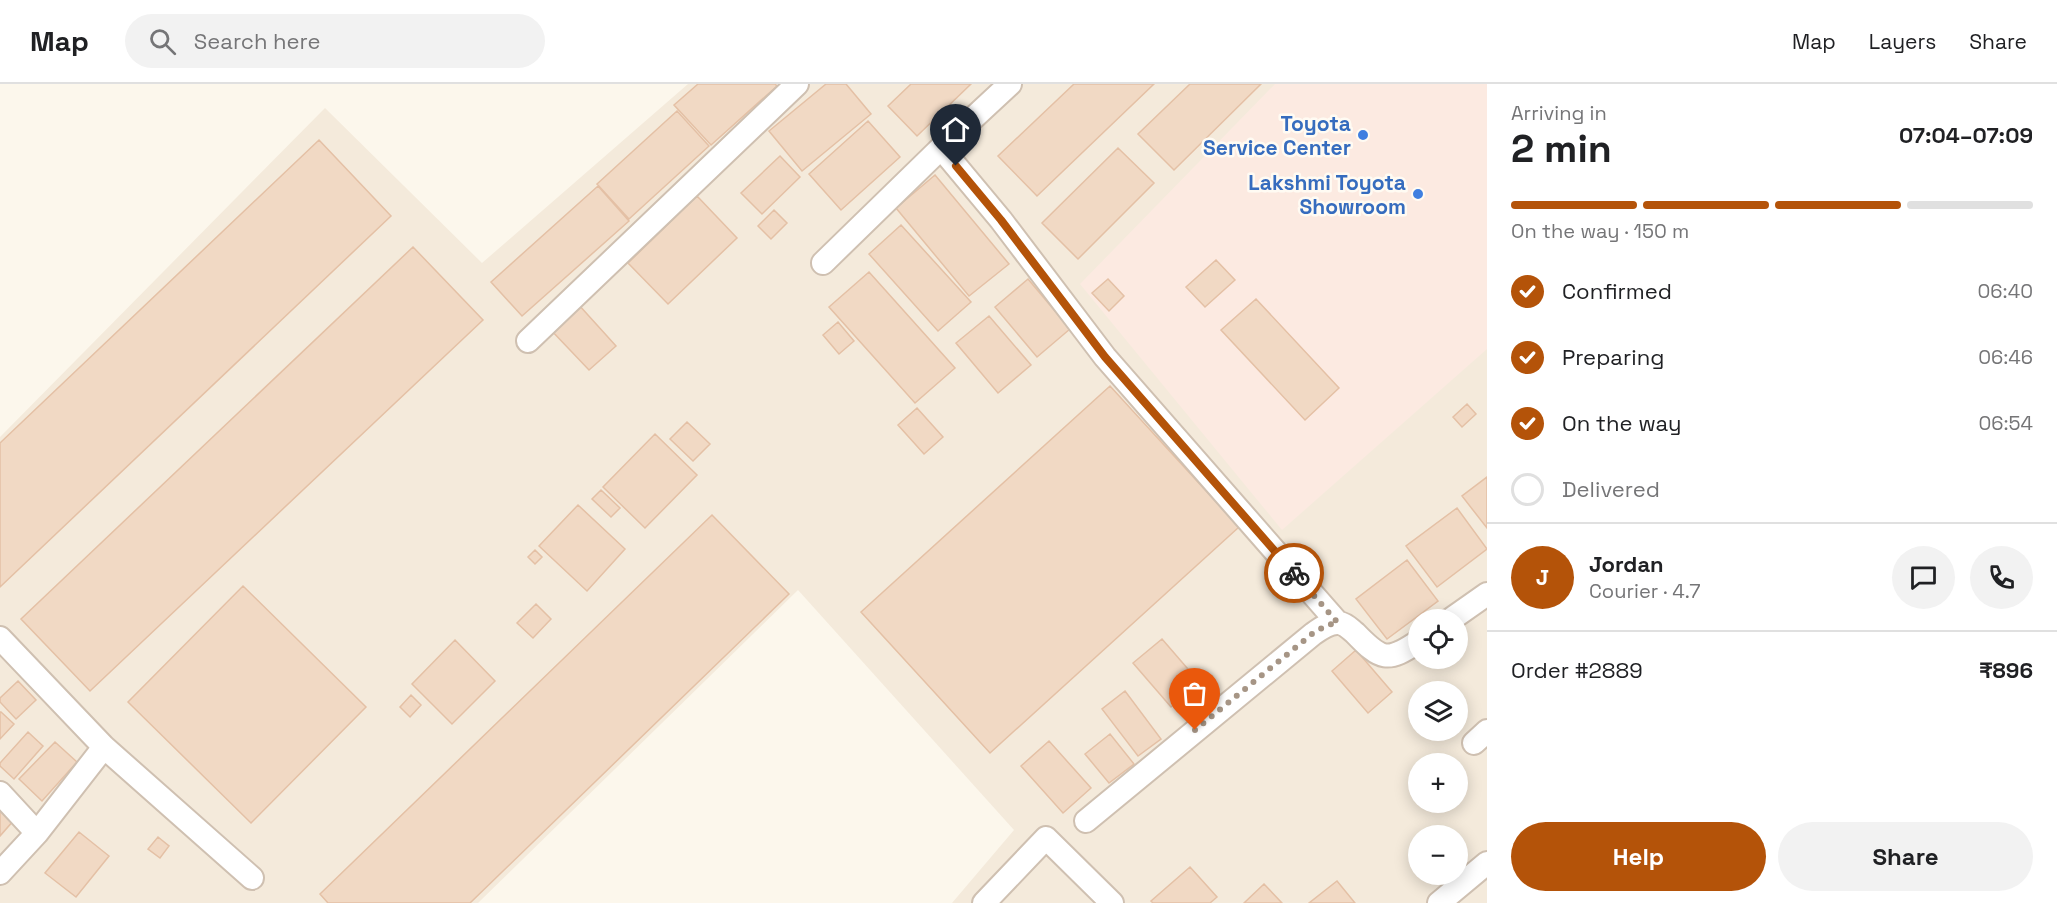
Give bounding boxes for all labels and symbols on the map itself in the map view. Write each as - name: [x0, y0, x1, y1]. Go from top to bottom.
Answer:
- pin: [930, 104, 981, 166]
- place label: Toyota Service Center: [1203, 110, 1351, 161]
- marker: Toyota Service Center: [1356, 128, 1370, 142]
- place label: Lakshmi Toyota Showroom: [1248, 169, 1406, 220]
- marker: Lakshmi Toyota Showroom: [1411, 187, 1425, 201]
- courier: [1264, 543, 1324, 603]
- pin: [1169, 668, 1220, 730]

